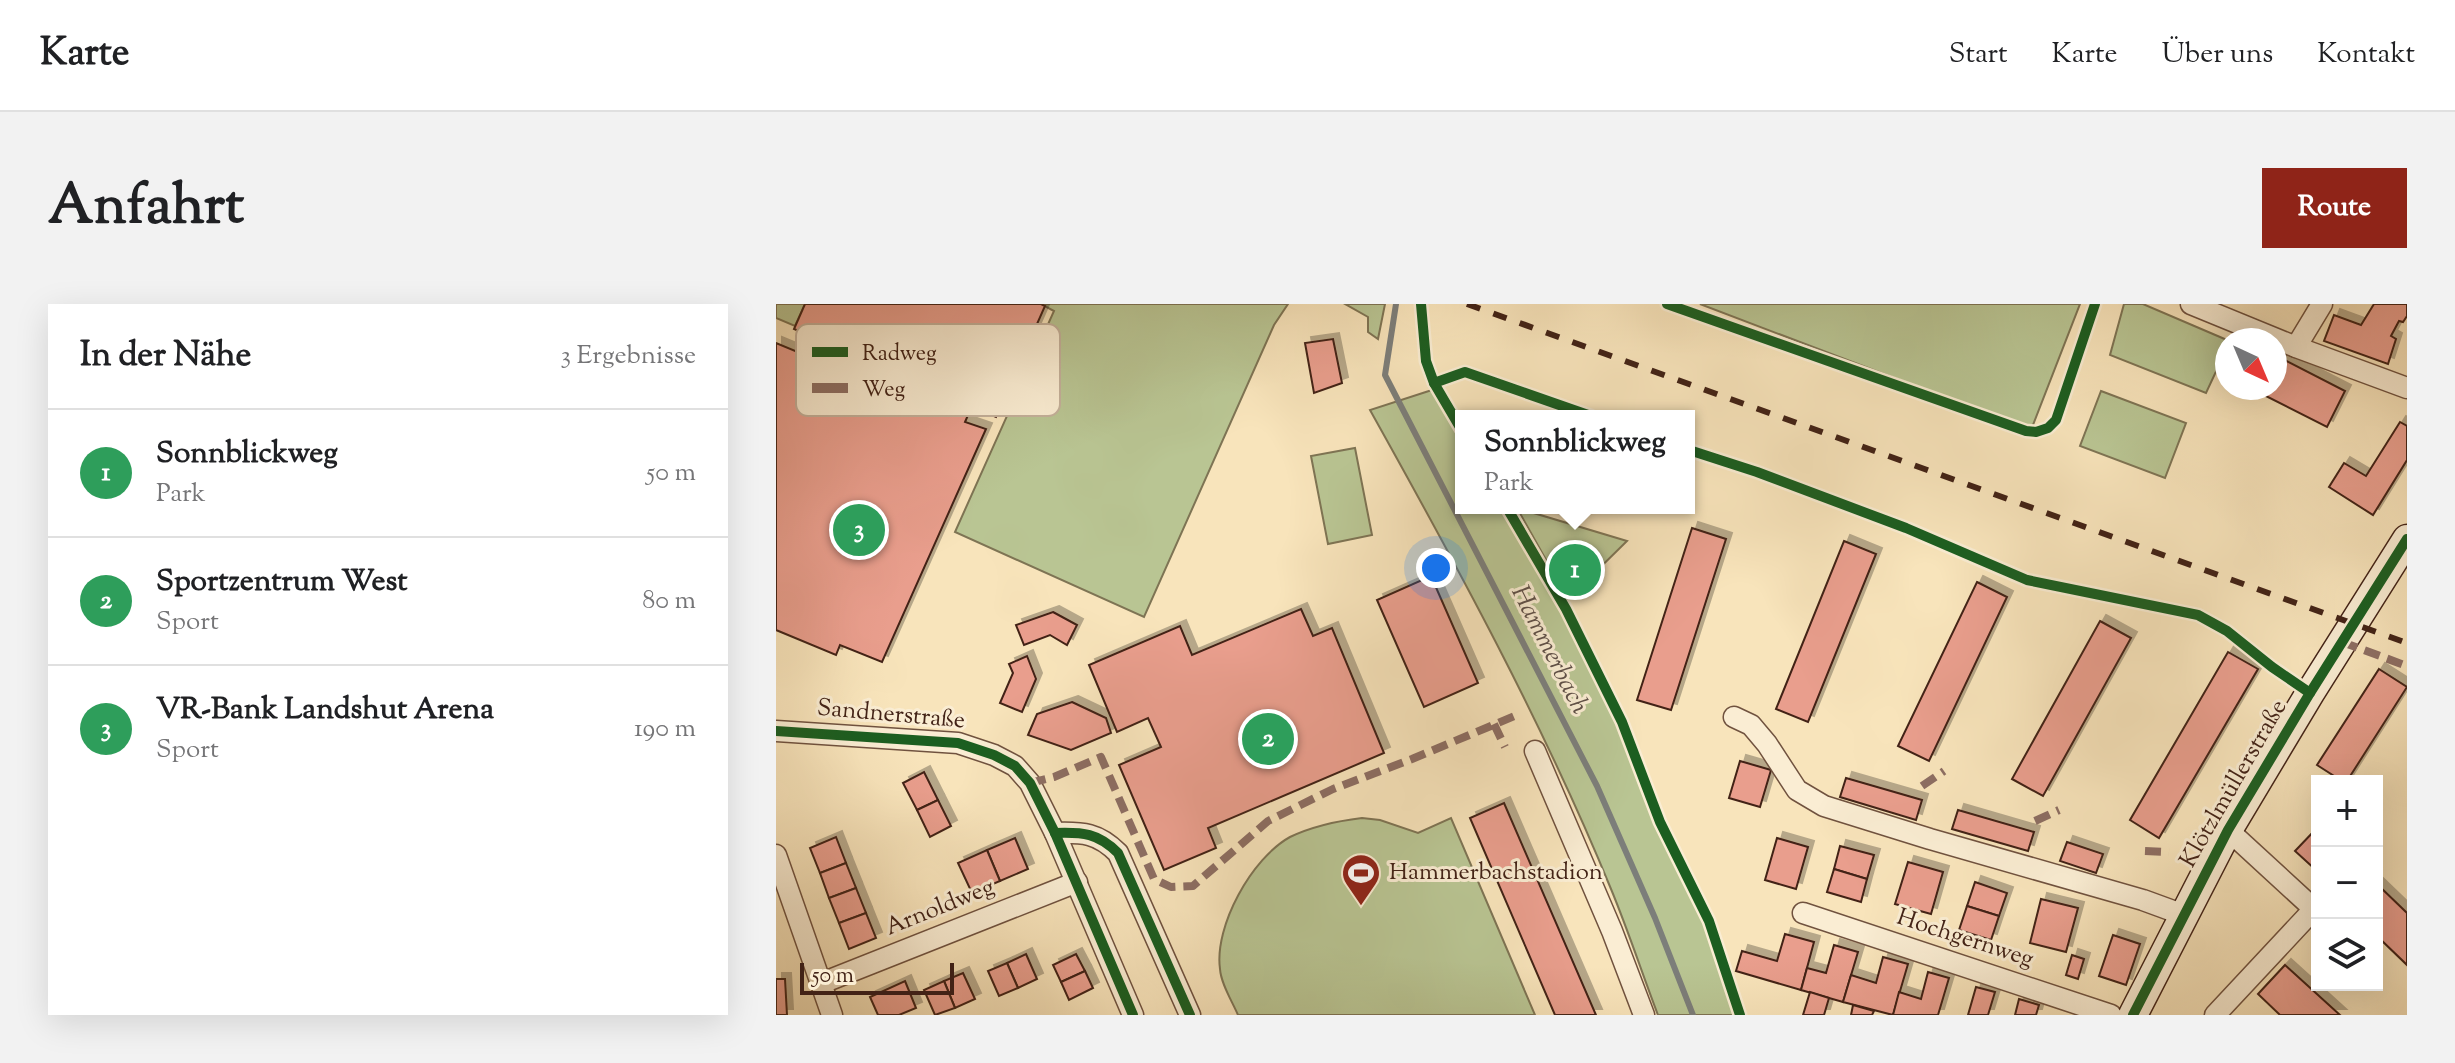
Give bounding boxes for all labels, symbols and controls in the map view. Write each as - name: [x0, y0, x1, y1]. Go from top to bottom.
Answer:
- text: Karte: [40, 28, 129, 82]
- text: Start: [1949, 35, 2008, 75]
- text: Karte: [2052, 35, 2118, 75]
- text: Über uns: [2162, 35, 2273, 75]
- text: Kontakt: [2317, 35, 2415, 75]
- text: Anfahrt: [48, 168, 244, 249]
- button: Route: [2262, 168, 2407, 248]
- legend: [796, 324, 1060, 416]
- north arrow: [2215, 328, 2287, 400]
- text: In der Nähe: [80, 332, 251, 381]
- text: 3 Ergebnisse: [561, 338, 696, 375]
- text: Radweg: [862, 339, 937, 371]
- text: Weg: [862, 375, 906, 407]
- popup: [1455, 410, 1695, 514]
- text: Sonnblickweg: [1484, 422, 1666, 465]
- text: Sonnblickweg: [156, 433, 338, 476]
- text: 1: [102, 455, 110, 492]
- text: 50 m: [646, 455, 696, 492]
- text: Park: [1484, 465, 1534, 502]
- text: Park: [156, 476, 206, 513]
- pin: 3: [833, 500, 885, 560]
- pin: 1: [1549, 540, 1601, 600]
- your location: [1416, 548, 1456, 588]
- text: Sportzentrum West: [156, 561, 408, 604]
- water label: Hammerbach: [1501, 579, 1597, 721]
- text: 2: [100, 583, 112, 620]
- text: 80 m: [642, 583, 696, 620]
- text: Sport: [156, 604, 219, 641]
- text: VR-Bank Landshut Arena: [156, 689, 494, 732]
- street label: Sandnerstraße: [816, 692, 966, 738]
- street label: Klötzlmüllerstraße: [2172, 694, 2296, 874]
- pin: 2: [1242, 709, 1294, 769]
- text: 3: [101, 711, 111, 748]
- text: 190 m: [634, 711, 696, 748]
- text: Sport: [156, 732, 219, 769]
- map controls: [2311, 775, 2383, 991]
- button: +: [2311, 775, 2383, 847]
- button: −: [2311, 847, 2383, 919]
- sports icon: Hammerbachstadion: [1340, 852, 1382, 907]
- place label: Hammerbachstadion: [1389, 856, 1603, 890]
- street label: Arnoldweg: [880, 871, 1000, 945]
- street label: Hochgernweg: [1892, 901, 2038, 977]
- button: layers: [2311, 919, 2383, 991]
- scale bar: [800, 959, 954, 995]
- text: 50 m: [812, 961, 854, 993]

